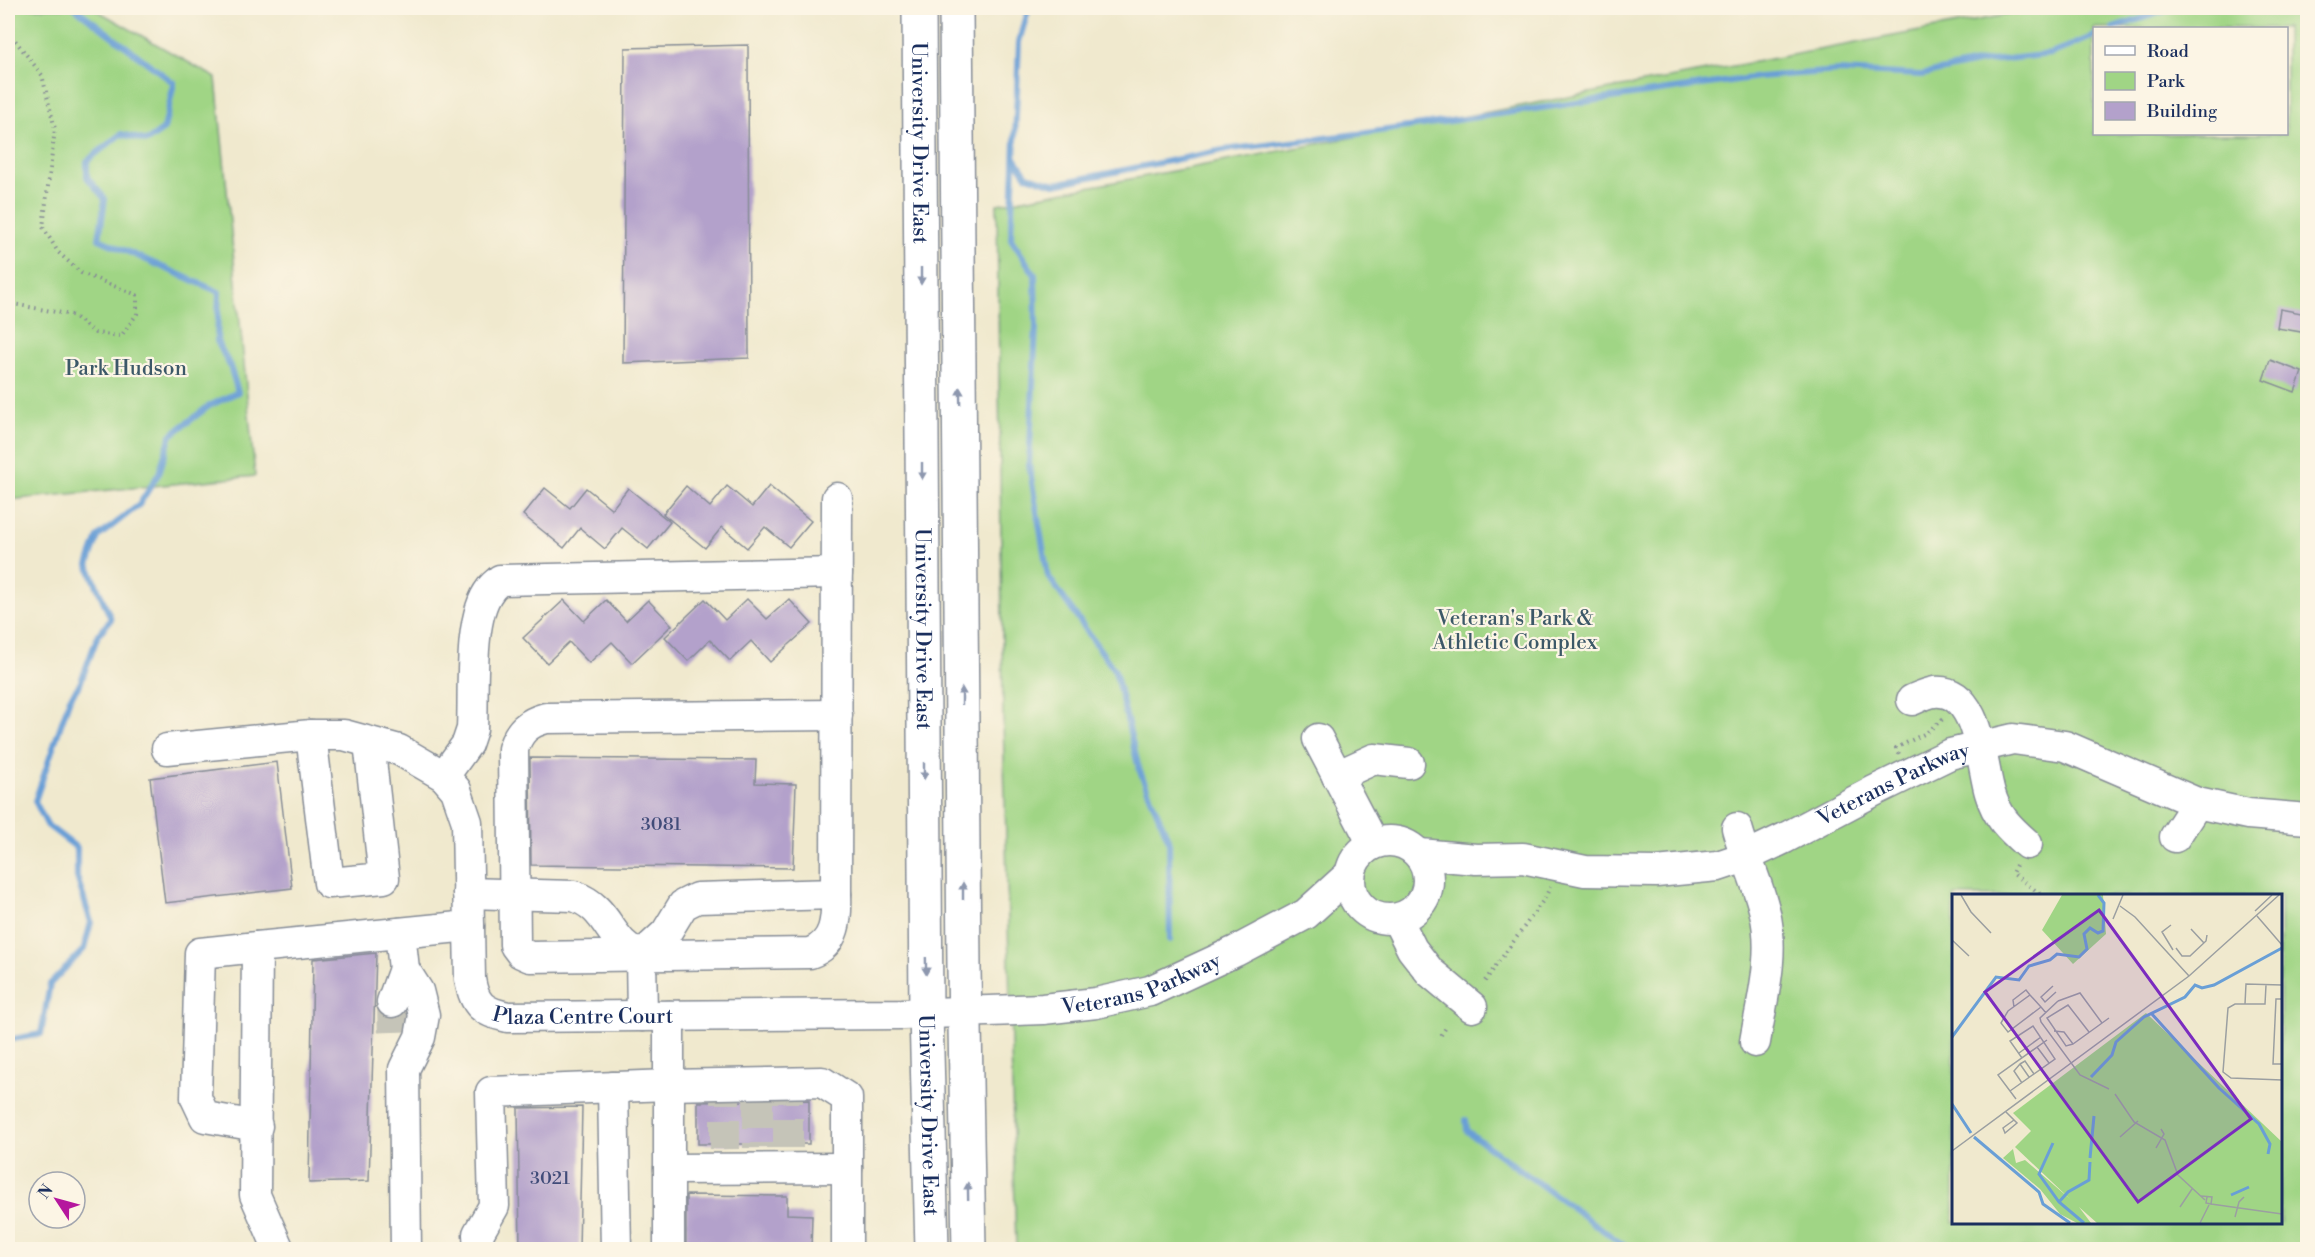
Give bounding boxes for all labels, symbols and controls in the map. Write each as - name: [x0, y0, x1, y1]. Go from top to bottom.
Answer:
- legend: [2093, 27, 2288, 135]
- text: Road: [2147, 40, 2190, 63]
- street label: University Drive East: [905, 42, 933, 245]
- text: Park: [2147, 70, 2186, 93]
- text: Building: [2146, 100, 2218, 123]
- one-way arrow: [916, 266, 926, 285]
- park label: Park Hudson: [65, 356, 188, 382]
- one-way arrow: [955, 387, 965, 406]
- one-way arrow: [917, 461, 927, 480]
- street label: University Drive East: [909, 528, 936, 731]
- park label: Veteran's Park & Athletic Complex: [1432, 606, 1598, 656]
- one-way arrow: [957, 687, 967, 706]
- street label: Veterans Parkway: [1812, 738, 1973, 833]
- one-way arrow: [919, 761, 929, 780]
- house number: 3081: [641, 813, 681, 836]
- one-way arrow: [958, 882, 968, 901]
- inset map: [1952, 894, 2282, 1224]
- street label: Veterans Parkway: [1059, 948, 1226, 1021]
- one-way arrow: [921, 956, 931, 975]
- street label: Plaza Centre Court: [490, 1002, 674, 1031]
- street label: University Drive East: [912, 1014, 943, 1217]
- house number: 3021: [530, 1167, 570, 1190]
- north arrow: [27, 1170, 87, 1230]
- text: N: [34, 1180, 58, 1203]
- one-way arrow: [963, 1182, 972, 1201]

